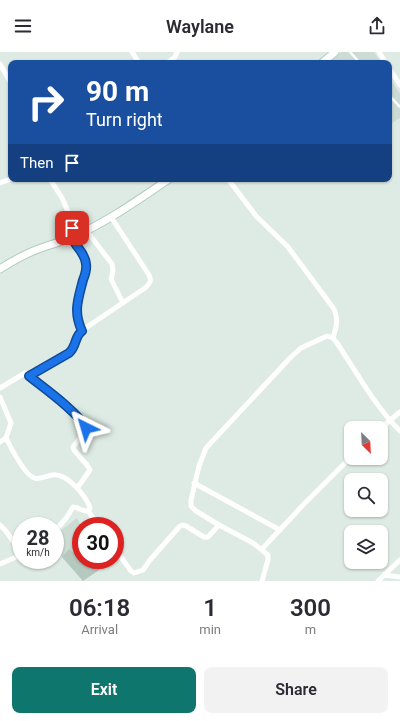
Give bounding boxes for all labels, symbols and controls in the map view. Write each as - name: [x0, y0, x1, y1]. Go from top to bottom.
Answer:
- icon: menu: [12, 15, 34, 37]
- icon: share: [366, 15, 388, 37]
- text: Waylane: [166, 16, 234, 37]
- text: 90 m: [86, 75, 149, 108]
- icon: right: [20, 76, 72, 128]
- text: Turn right: [86, 109, 163, 130]
- icon: arrive: [61, 152, 83, 174]
- text: Then: [20, 154, 53, 172]
- pin: [55, 211, 89, 245]
- icon: arrive: [61, 217, 83, 239]
- position arrow: [65, 407, 107, 449]
- north arrow: [344, 421, 388, 465]
- map controls: [344, 421, 388, 569]
- button: search: [344, 473, 388, 517]
- speed limit sign: 30: [72, 517, 124, 569]
- button: layers: [344, 525, 388, 569]
- text: 28: [27, 526, 49, 550]
- text: km/h: [26, 547, 50, 558]
- text: 06:18: [69, 594, 130, 622]
- text: 1: [203, 594, 217, 622]
- text: 300: [290, 594, 331, 622]
- text: Arrival: [81, 622, 118, 637]
- text: min: [199, 622, 221, 637]
- text: m: [305, 622, 316, 637]
- button: Exit: [12, 667, 196, 713]
- button: Share: [204, 667, 388, 713]

